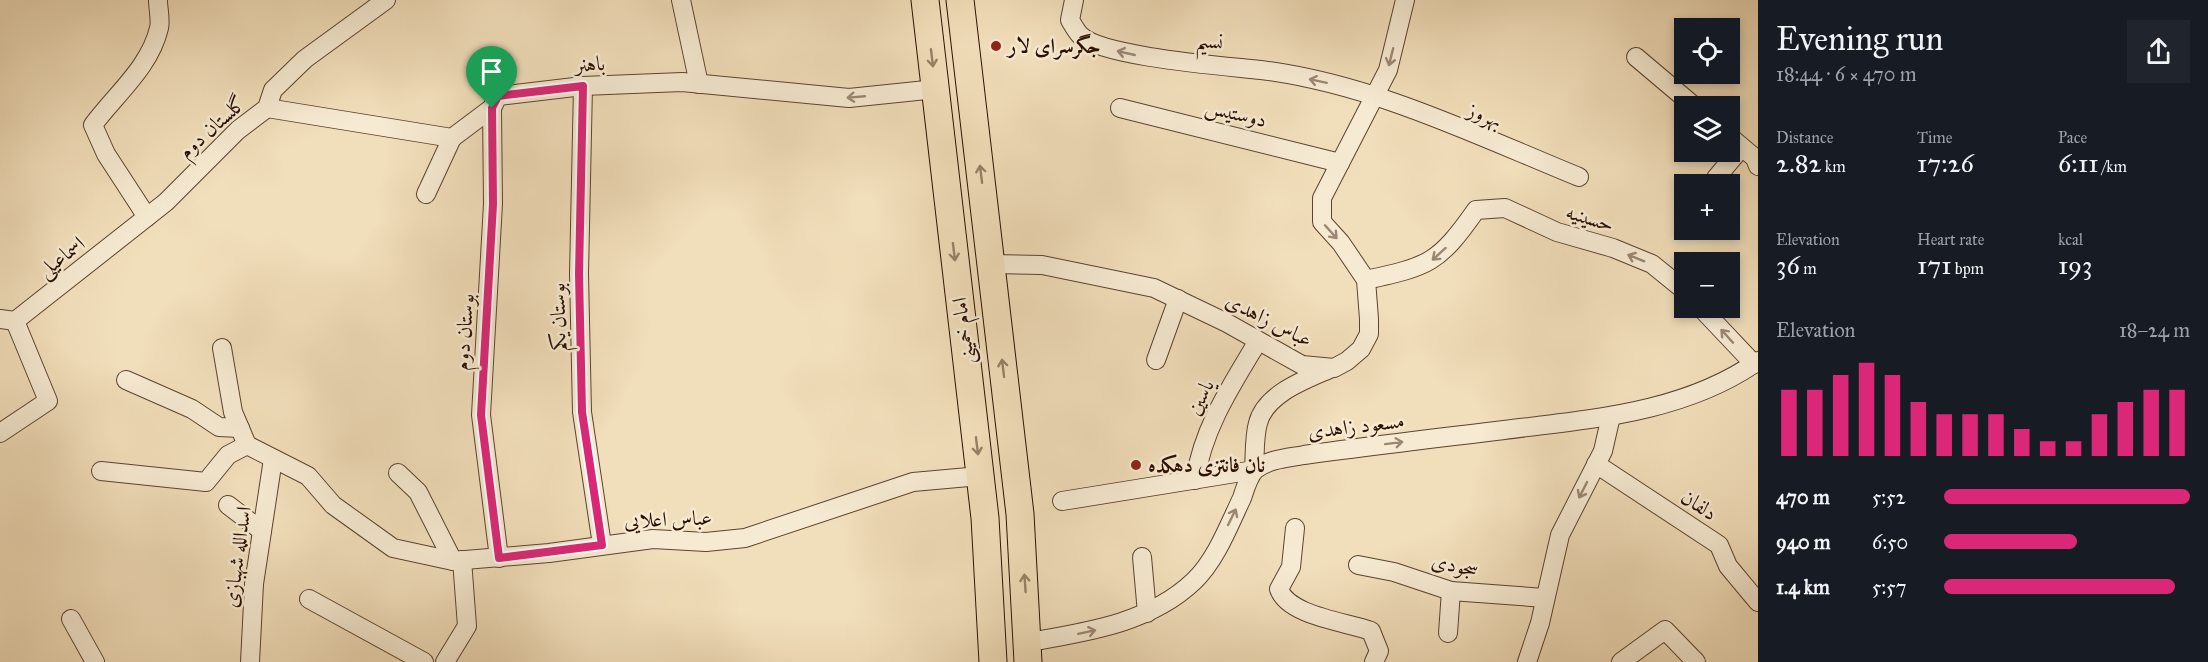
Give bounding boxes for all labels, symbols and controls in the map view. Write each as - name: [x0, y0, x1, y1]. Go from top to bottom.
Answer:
- map controls: [1674, 18, 1740, 318]
- button: locate: [1674, 18, 1740, 84]
- text: Evening run: [1776, 19, 1943, 59]
- button: share: [2127, 20, 2190, 83]
- street label: نسیم: [1194, 26, 1225, 64]
- place label: جگرسرای لار: [1006, 33, 1101, 60]
- marker: جگرسرای لار: [989, 39, 1003, 53]
- pin: [466, 46, 517, 108]
- one-way arrow: [1116, 47, 1136, 58]
- one-way arrow: [1384, 47, 1396, 66]
- one-way arrow: [927, 48, 938, 68]
- street label: باهنر: [572, 50, 606, 78]
- icon: arrive: [475, 55, 508, 88]
- text: 18:44 · 6 × 470 m: [1776, 62, 1917, 86]
- one-way arrow: [1309, 75, 1328, 87]
- street label: گلستان دوم: [173, 90, 255, 168]
- one-way arrow: [847, 92, 867, 103]
- street label: دوستیس: [1202, 93, 1270, 134]
- street label: بهروز: [1462, 96, 1506, 135]
- button: layers: [1674, 96, 1740, 162]
- text: Distance: [1776, 128, 1833, 147]
- text: Time: [1917, 128, 1952, 147]
- text: Pace: [2058, 128, 2087, 147]
- text: 2.82: [1776, 147, 1821, 179]
- text: 17:26: [1917, 147, 1974, 179]
- text: 6:11: [2058, 147, 2098, 179]
- text: km: [1821, 157, 1846, 176]
- text: /km: [2098, 157, 2127, 176]
- one-way arrow: [975, 165, 986, 185]
- button: +: [1674, 174, 1740, 240]
- street label: حسینیه: [1563, 198, 1617, 238]
- one-way arrow: [1324, 224, 1338, 239]
- street label: اسماعیلی: [32, 230, 92, 286]
- text: Elevation: [1776, 230, 1840, 249]
- text: Heart rate: [1917, 230, 1984, 249]
- text: kcal: [2058, 230, 2083, 249]
- one-way arrow: [949, 241, 960, 261]
- one-way arrow: [1431, 247, 1447, 261]
- text: 36: [1776, 249, 1800, 281]
- text: 171: [1917, 249, 1951, 281]
- text: 193: [2058, 249, 2092, 281]
- one-way arrow: [1628, 252, 1646, 263]
- button: −: [1674, 252, 1740, 318]
- text: m: [1800, 259, 1817, 278]
- text: bpm: [1951, 259, 1984, 278]
- street label: بوستان یکم: [544, 283, 579, 351]
- street label: عباس زاهدی: [1221, 287, 1317, 353]
- street label: بوستان دوم: [448, 293, 485, 372]
- street label: امام خمینی: [946, 295, 985, 366]
- text: Elevation: [1776, 318, 1855, 342]
- text: 18–24 m: [2119, 318, 2190, 342]
- one-way arrow: [1721, 329, 1735, 344]
- one-way arrow: [997, 358, 1008, 378]
- street label: یاسین: [1180, 374, 1220, 419]
- street label: مسعود زاهدی: [1306, 407, 1406, 445]
- one-way arrow: [971, 435, 982, 455]
- one-way arrow: [1383, 438, 1403, 449]
- place label: نان فانتزی دهکده: [1148, 452, 1265, 478]
- marker: نان فانتزی دهکده: [1129, 458, 1143, 472]
- one-way arrow: [1577, 481, 1589, 498]
- street label: دلفان: [1676, 484, 1722, 526]
- text: 470 m: [1776, 485, 1830, 509]
- text: 5:52: [1872, 485, 1906, 509]
- street label: عباس اعلایی: [624, 504, 712, 535]
- street label: اسدالله شهبازی: [217, 505, 258, 610]
- one-way arrow: [1227, 509, 1239, 527]
- text: 940 m: [1776, 530, 1831, 554]
- text: 6:50: [1872, 530, 1908, 554]
- street label: سجودی: [1429, 547, 1481, 583]
- one-way arrow: [1019, 573, 1030, 593]
- text: 1.4 km: [1776, 575, 1830, 599]
- text: 5:57: [1872, 575, 1906, 599]
- one-way arrow: [1076, 626, 1096, 637]

